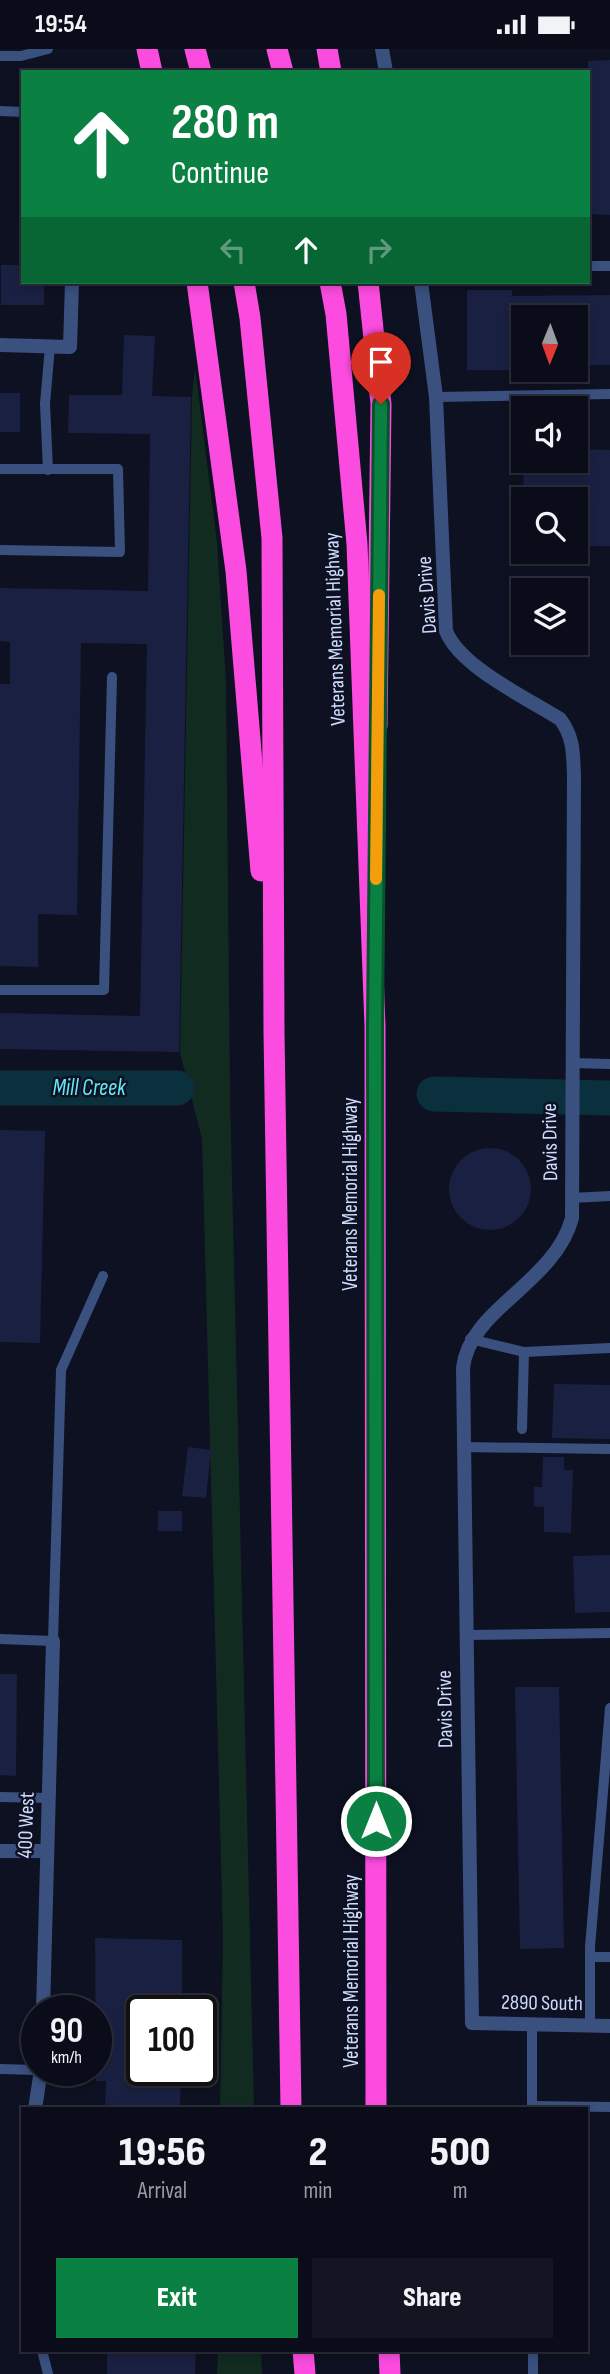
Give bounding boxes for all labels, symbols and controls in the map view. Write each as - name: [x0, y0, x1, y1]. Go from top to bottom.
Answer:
- text: 19:54: [35, 9, 87, 40]
- text: 280 m: [171, 94, 279, 153]
- icon: ahead: [56, 98, 147, 189]
- text: Continue: [171, 154, 269, 193]
- icon: left: [214, 231, 252, 269]
- icon: ahead: [287, 231, 325, 269]
- icon: right: [360, 231, 398, 269]
- north arrow: [511, 305, 588, 381]
- map controls: [511, 305, 588, 655]
- pin: [351, 332, 411, 404]
- icon: arrive: [362, 343, 400, 381]
- button: sound: [511, 396, 588, 473]
- button: search: [511, 487, 588, 564]
- street label: Veterans Memorial Highway: [319, 532, 351, 726]
- street label: Davis Drive: [412, 555, 442, 635]
- button: layers: [511, 578, 588, 655]
- water label: Mill Creek: [52, 1074, 127, 1102]
- street label: Veterans Memorial Highway: [338, 1097, 363, 1291]
- street label: Davis Drive: [537, 1103, 563, 1181]
- street label: Davis Drive: [432, 1670, 458, 1748]
- position arrow: [339, 1784, 413, 1858]
- street label: 400 West: [12, 1791, 40, 1859]
- street label: Veterans Memorial Highway: [339, 1874, 364, 2068]
- street label: 2890 South: [501, 1990, 583, 2016]
- speed limit sign: 100: [126, 1995, 217, 2086]
- text: 90: [50, 2010, 83, 2053]
- text: km/h: [51, 2047, 82, 2068]
- text: 19:56: [119, 2127, 206, 2178]
- text: 2: [309, 2127, 327, 2178]
- text: 500: [430, 2127, 490, 2178]
- text: Arrival: [138, 2177, 187, 2205]
- text: min: [304, 2177, 332, 2205]
- text: m: [453, 2177, 468, 2205]
- button: Exit: [56, 2258, 298, 2338]
- button: Share: [312, 2258, 553, 2338]

